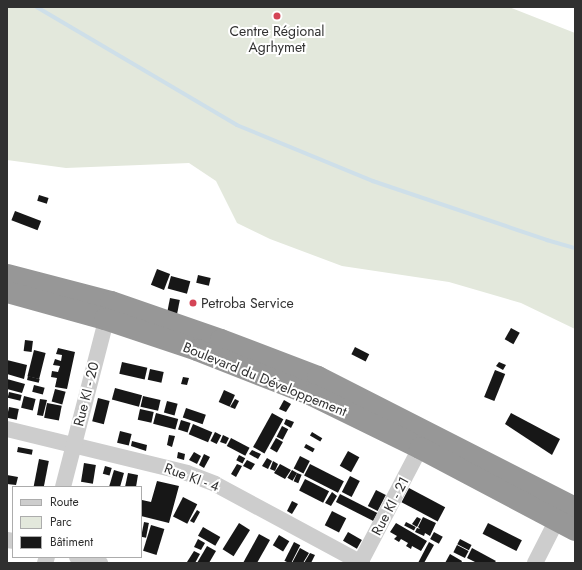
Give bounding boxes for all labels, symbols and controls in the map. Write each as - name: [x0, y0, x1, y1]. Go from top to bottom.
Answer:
- marker: Centre Régional Agrhymet: [272, 11, 282, 21]
- place label: Centre Régional Agrhymet: [229, 23, 325, 56]
- place label: Petroba Service: [201, 295, 294, 311]
- marker: Petroba Service: [188, 298, 198, 308]
- street label: Boulevard du Développement: [181, 338, 349, 420]
- street label: Rue KI - 20: [70, 360, 102, 428]
- street label: Rue KI - 4: [162, 459, 222, 495]
- street label: Rue KI - 21: [368, 474, 412, 538]
- legend: [12, 486, 142, 558]
- text: Route: [50, 493, 79, 511]
- text: Parc: [50, 513, 72, 531]
- text: Bâtiment: [50, 533, 93, 551]

